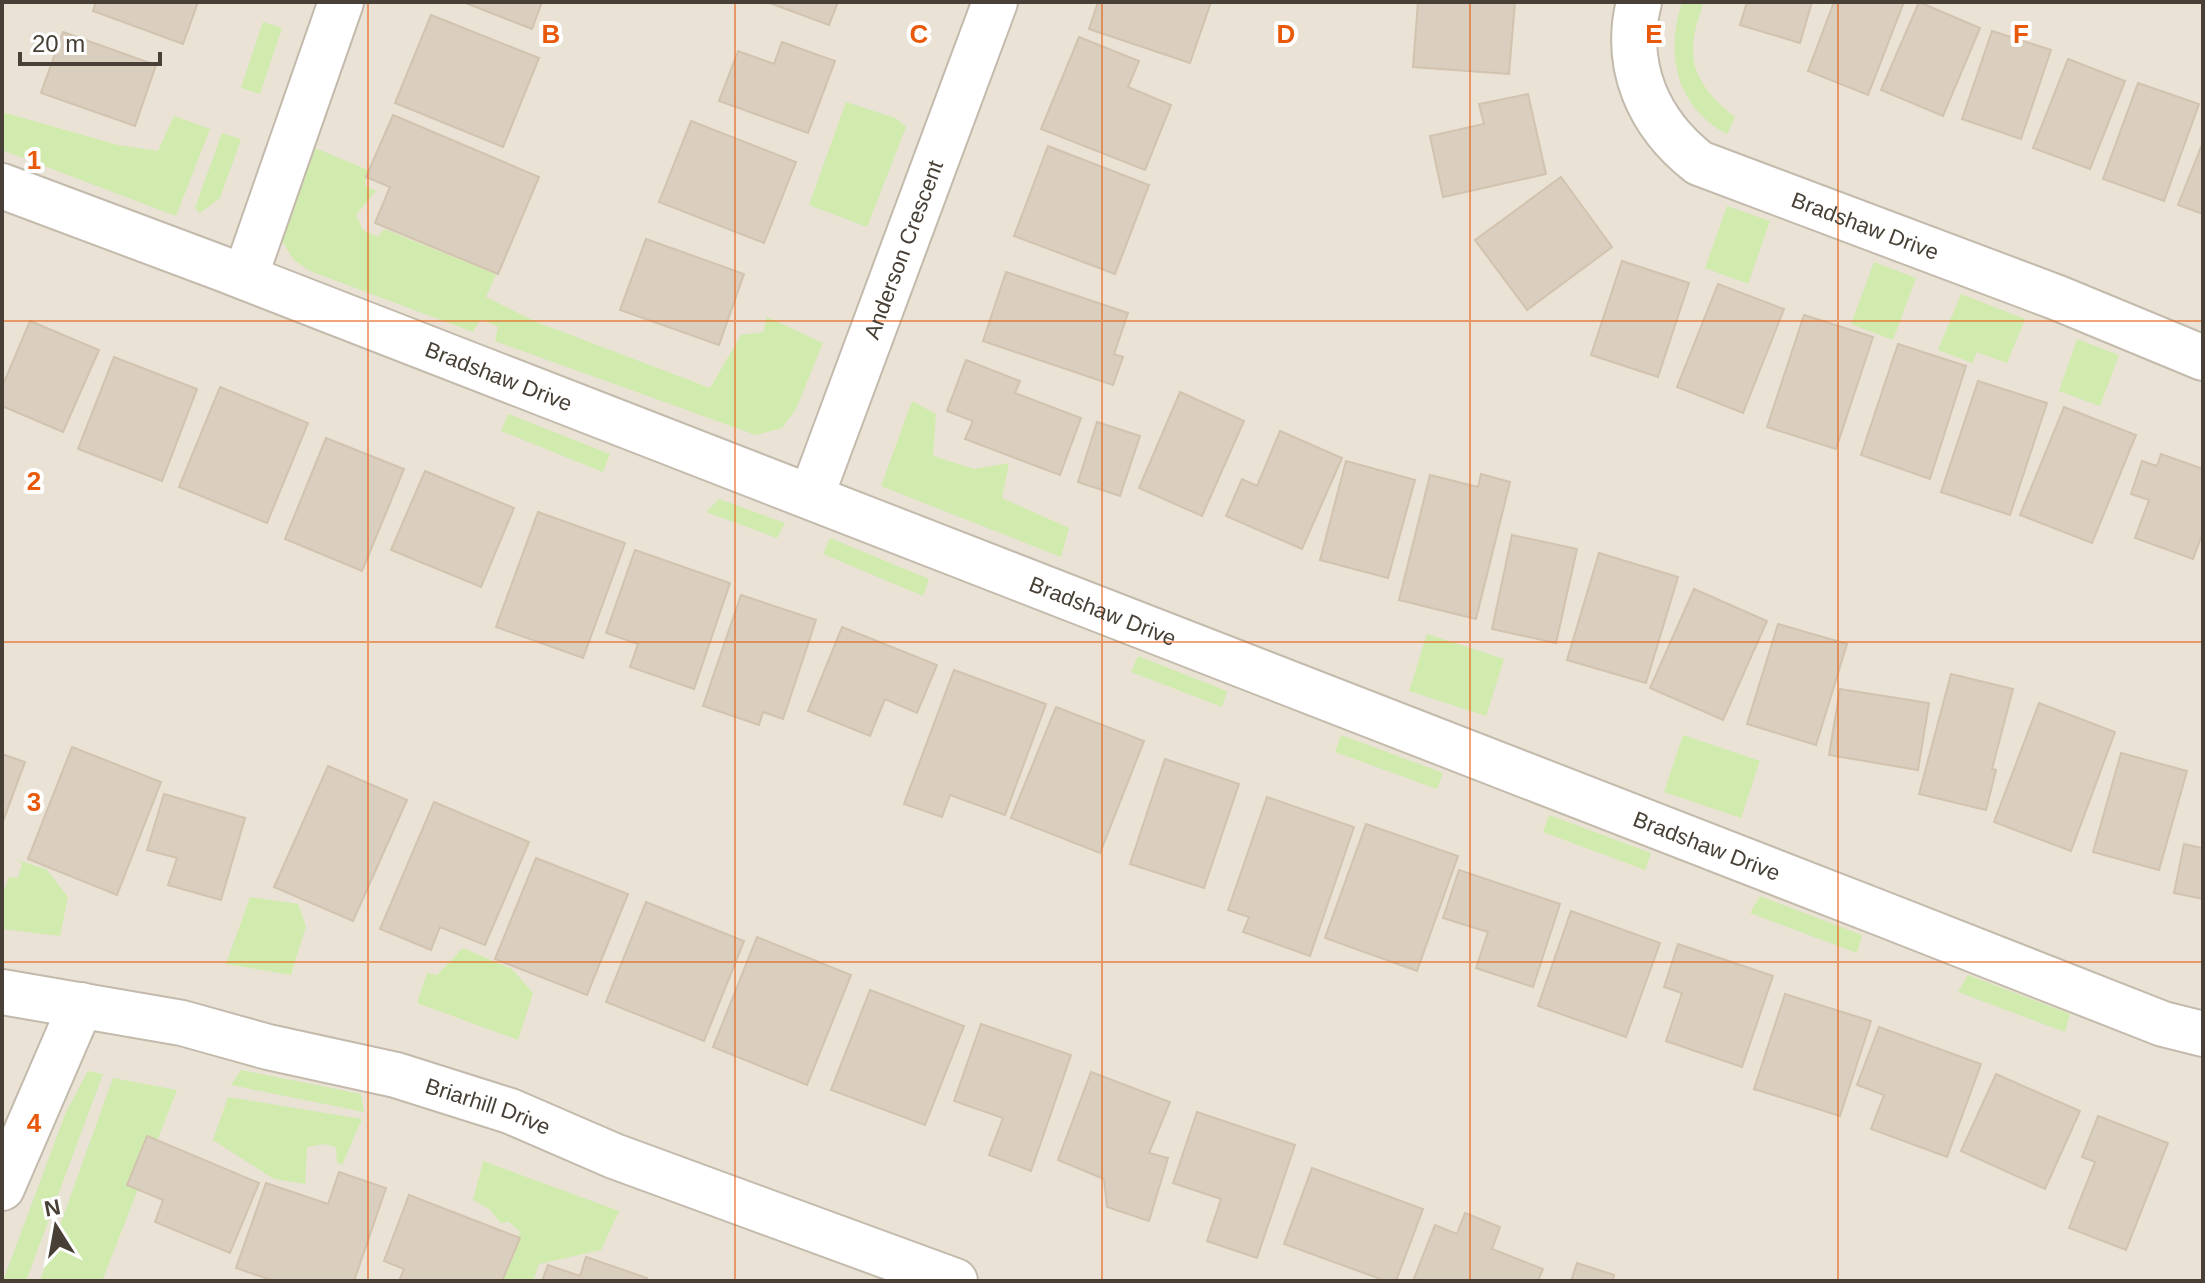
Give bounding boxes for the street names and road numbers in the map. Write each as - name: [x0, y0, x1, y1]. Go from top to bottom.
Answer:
- street label: Anderson Crescent: [859, 157, 948, 342]
- street label: Bradshaw Drive: [1788, 187, 1942, 265]
- street label: Bradshaw Drive: [422, 337, 576, 416]
- street label: Bradshaw Drive: [1026, 571, 1180, 651]
- street label: Bradshaw Drive: [1630, 806, 1784, 886]
- street label: Briarhill Drive: [422, 1073, 554, 1140]

